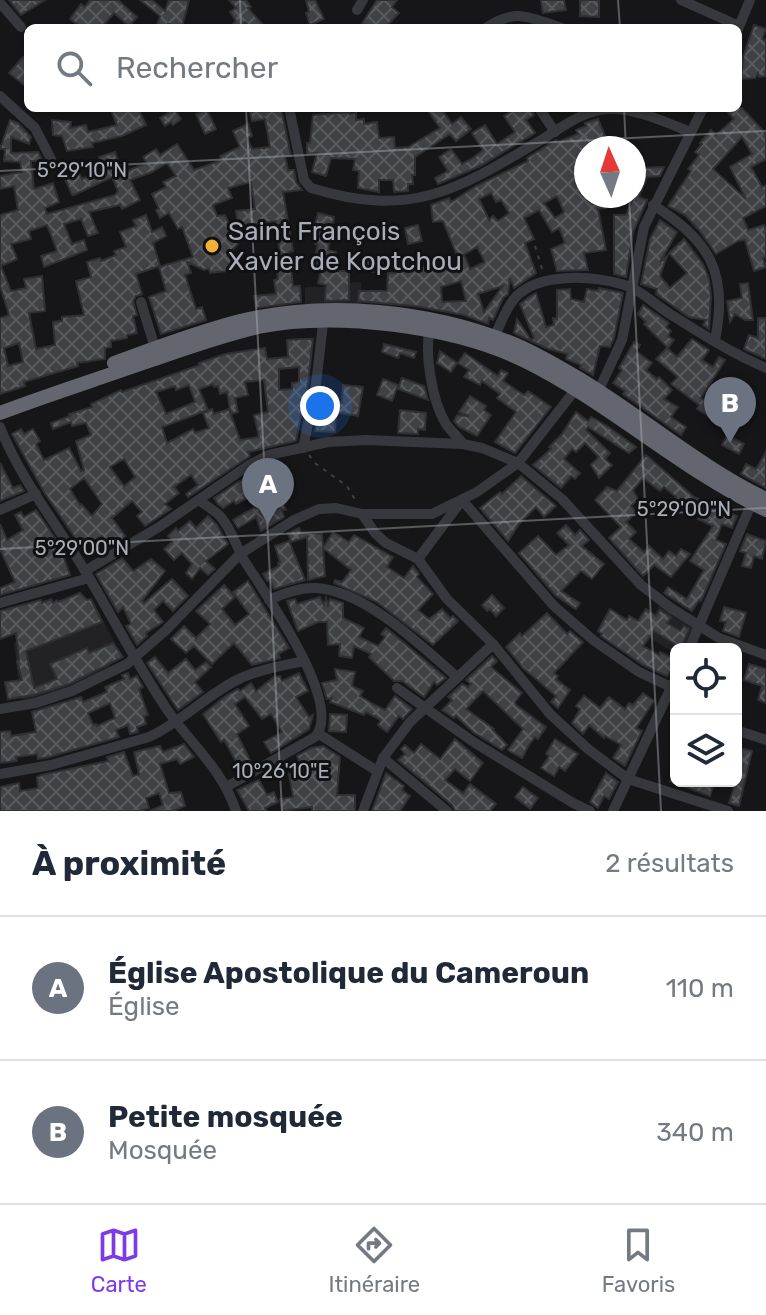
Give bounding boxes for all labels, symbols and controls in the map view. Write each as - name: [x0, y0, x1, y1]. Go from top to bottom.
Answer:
- search box: [24, 24, 742, 112]
- icon: search: [52, 46, 96, 90]
- text: Rechercher: [116, 50, 278, 86]
- north arrow: [574, 136, 646, 208]
- text: 5°29'10"N: [37, 158, 127, 182]
- place label: Saint François Xavier de Koptchou: [228, 216, 462, 277]
- marker: Saint François Xavier de Koptchou: [203, 237, 221, 255]
- pin: B: [704, 377, 756, 443]
- your location: [300, 386, 340, 426]
- pin: A: [242, 458, 294, 524]
- text: 5°29'00"N: [637, 497, 731, 521]
- text: 5°29'00"N: [35, 536, 129, 560]
- map controls: [670, 643, 742, 787]
- button: locate: [670, 643, 742, 715]
- button: layers: [670, 715, 742, 787]
- text: 10°26'10"E: [232, 759, 330, 783]
- text: À proximité: [32, 843, 226, 884]
- text: 2 résultats: [605, 848, 734, 879]
- text: Église Apostolique du Cameroun: [108, 955, 589, 991]
- text: A: [49, 973, 67, 1004]
- text: 110 m: [666, 973, 734, 1004]
- text: Église: [108, 991, 180, 1022]
- text: Petite mosquée: [108, 1099, 343, 1135]
- text: B: [49, 1117, 67, 1148]
- text: 340 m: [656, 1117, 734, 1148]
- text: Mosquée: [108, 1135, 217, 1166]
- tab: Carte: [91, 1223, 147, 1298]
- tab: Itinéraire: [328, 1223, 420, 1298]
- tab: Favoris: [602, 1223, 675, 1298]

